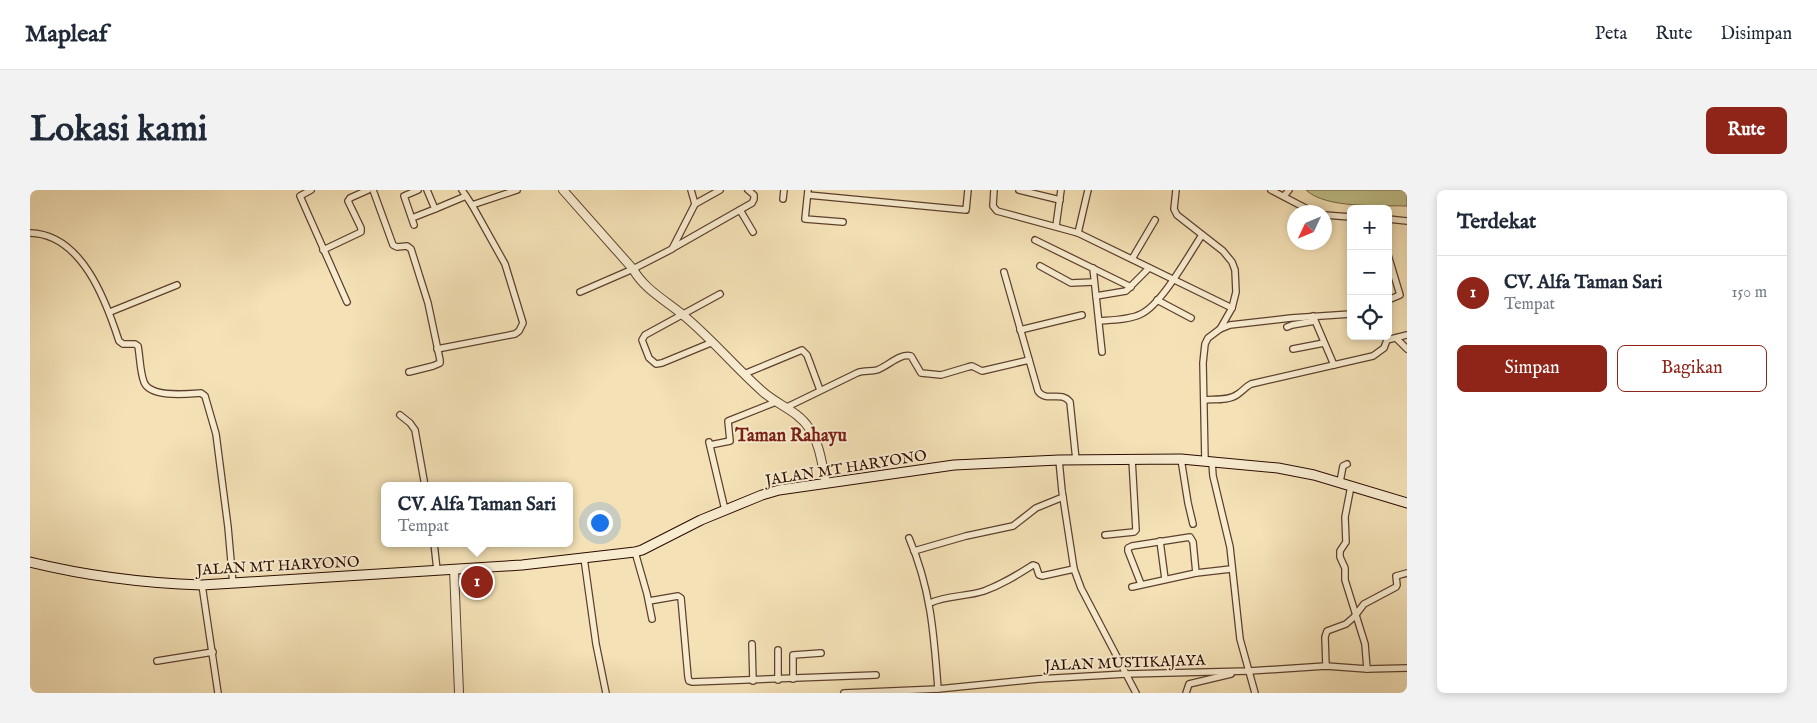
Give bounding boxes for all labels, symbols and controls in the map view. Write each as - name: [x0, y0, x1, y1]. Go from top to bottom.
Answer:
- text: Mapleaf: [25, 19, 107, 50]
- text: Peta: [1595, 23, 1627, 46]
- text: Rute: [1655, 23, 1693, 46]
- text: Disimpan: [1721, 23, 1792, 46]
- button: Rute: [1706, 107, 1787, 154]
- text: Lokasi kami: [30, 108, 207, 153]
- north arrow: [1287, 205, 1332, 250]
- map controls: [1347, 205, 1392, 340]
- button: +: [1347, 205, 1392, 250]
- text: Terdekat: [1457, 209, 1536, 236]
- button: −: [1347, 250, 1392, 295]
- text: CV. Alfa Taman Sari: [1504, 271, 1662, 295]
- text: 1: [1470, 283, 1476, 303]
- text: 150 m: [1732, 283, 1767, 303]
- button: locate: [1347, 295, 1392, 340]
- text: Tempat: [1504, 295, 1555, 315]
- button: Simpan: [1457, 345, 1607, 392]
- button: Bagikan: [1617, 345, 1767, 392]
- district label: Taman Rahayu: [734, 425, 847, 448]
- street label: JALAN MT HARYONO: [762, 446, 928, 490]
- popup: [381, 482, 573, 547]
- text: CV. Alfa Taman Sari: [398, 493, 556, 517]
- your location: [587, 510, 613, 536]
- text: Tempat: [398, 517, 449, 537]
- street label: JALAN MT HARYONO: [194, 552, 360, 580]
- pin: 1: [461, 563, 493, 601]
- street label: JALAN MUSTIKAJAYA: [1042, 651, 1207, 675]

